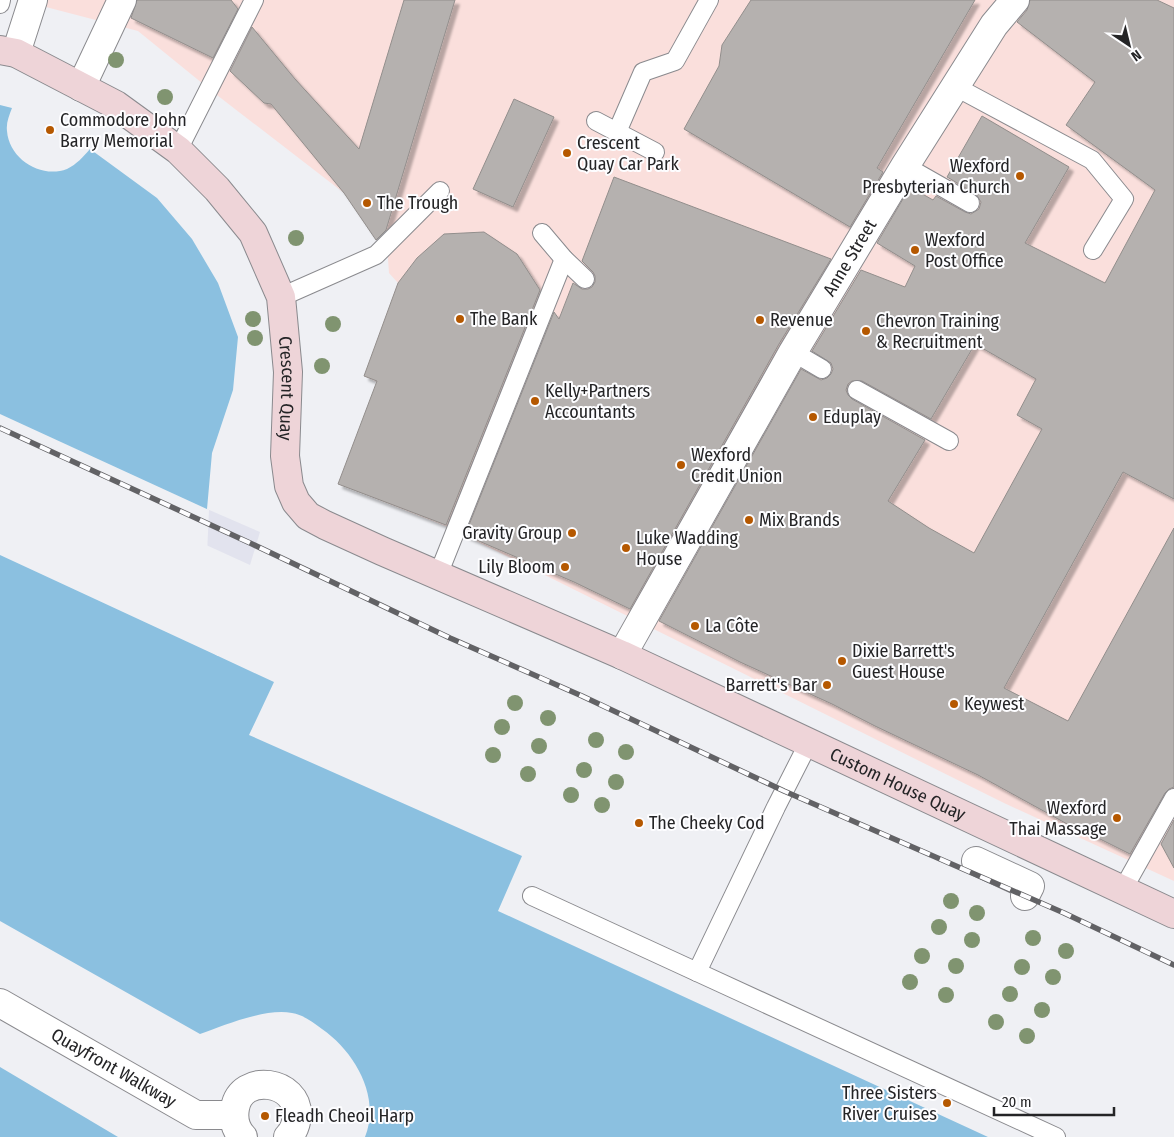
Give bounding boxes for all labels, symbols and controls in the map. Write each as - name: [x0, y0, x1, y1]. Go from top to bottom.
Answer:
- north arrow: [1104, 20, 1154, 70]
- text: N: [1128, 46, 1144, 65]
- place label: Commodore John Barry Memorial: [60, 109, 187, 152]
- marker: Commodore John Barry Memorial: [44, 124, 56, 136]
- place label: Crescent Quay Car Park: [577, 132, 679, 175]
- marker: Crescent Quay Car Park: [561, 147, 573, 159]
- place label: Wexford Presbyterian Church: [862, 155, 1010, 198]
- marker: Wexford Presbyterian Church: [1014, 170, 1026, 182]
- place label: The Trough: [377, 192, 458, 214]
- marker: The Trough: [361, 197, 373, 209]
- street label: Anne Street: [818, 215, 881, 300]
- place label: Wexford Post Office: [925, 229, 1004, 272]
- marker: Wexford Post Office: [909, 244, 921, 256]
- place label: The Bank: [470, 308, 538, 330]
- place label: Revenue: [770, 309, 833, 331]
- place label: Chevron Training & Recruitment: [876, 310, 1000, 353]
- marker: The Bank: [454, 313, 466, 325]
- marker: Revenue: [754, 314, 766, 326]
- marker: Chevron Training & Recruitment: [860, 325, 872, 337]
- street label: Crescent Quay: [274, 335, 299, 441]
- place label: Kelly+Partners Accountants: [545, 380, 650, 423]
- marker: Kelly+Partners Accountants: [529, 395, 541, 407]
- place label: Eduplay: [823, 406, 881, 428]
- marker: Eduplay: [807, 411, 819, 423]
- place label: Wexford Credit Union: [691, 444, 782, 487]
- marker: Wexford Credit Union: [675, 459, 687, 471]
- place label: Mix Brands: [759, 509, 840, 531]
- marker: Mix Brands: [743, 514, 755, 526]
- place label: Gravity Group: [462, 522, 562, 544]
- marker: Gravity Group: [566, 527, 578, 539]
- place label: Luke Wadding House: [636, 527, 739, 570]
- marker: Luke Wadding House: [620, 542, 632, 554]
- place label: Lily Bloom: [478, 556, 555, 578]
- marker: Lily Bloom: [559, 561, 571, 573]
- place label: La Côte: [705, 615, 759, 637]
- marker: La Côte: [689, 620, 701, 632]
- place label: Dixie Barrett's Guest House: [852, 640, 955, 683]
- marker: Dixie Barrett's Guest House: [836, 655, 848, 667]
- place label: Barrett's Bar: [726, 674, 818, 696]
- marker: Barrett's Bar: [821, 679, 833, 691]
- place label: Keywest: [964, 693, 1024, 715]
- marker: Keywest: [948, 698, 960, 710]
- street label: Custom House Quay: [826, 743, 969, 826]
- place label: Wexford Thai Massage: [1009, 797, 1107, 840]
- place label: The Cheeky Cod: [649, 812, 765, 834]
- marker: Wexford Thai Massage: [1111, 812, 1123, 824]
- marker: The Cheeky Cod: [633, 817, 645, 829]
- street label: Quayfront Walkway: [47, 1024, 180, 1112]
- place label: Three Sisters River Cruises: [842, 1082, 937, 1125]
- scale bar: [994, 1084, 1114, 1116]
- text: 20 m: [1002, 1093, 1032, 1111]
- marker: Three Sisters River Cruises: [941, 1097, 953, 1109]
- place label: Fleadh Cheoil Harp: [275, 1105, 414, 1127]
- marker: Fleadh Cheoil Harp: [259, 1110, 271, 1122]

